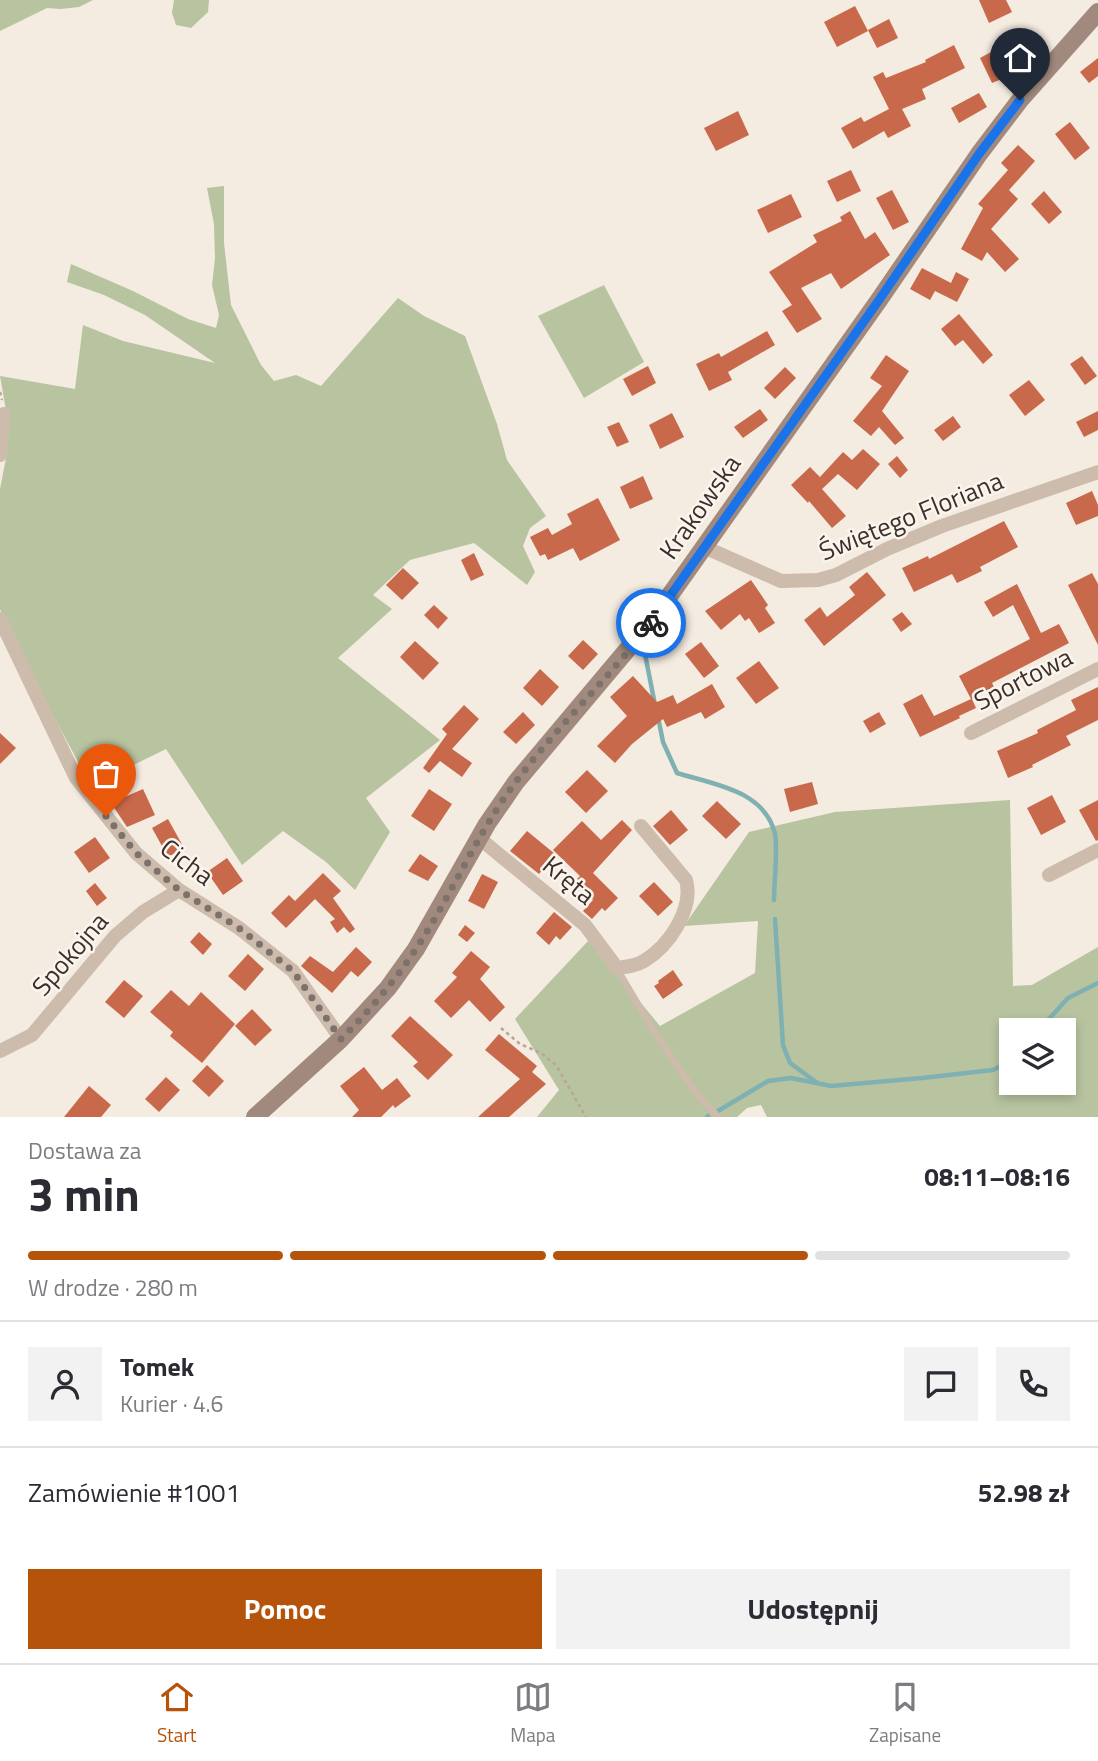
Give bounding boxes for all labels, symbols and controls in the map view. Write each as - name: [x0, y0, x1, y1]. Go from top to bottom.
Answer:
- pin: [990, 28, 1050, 100]
- icon: home: [1001, 39, 1039, 77]
- street label: Krakowska: [649, 447, 750, 567]
- street label: Świętego Floriana: [813, 461, 1009, 570]
- courier: [616, 588, 686, 658]
- icon: bike: [632, 604, 670, 642]
- street label: Sportowa: [967, 637, 1079, 720]
- pin: [76, 744, 136, 816]
- icon: bag: [87, 755, 125, 793]
- street label: Cicha: [152, 829, 222, 895]
- street label: Kręta: [534, 846, 604, 913]
- street label: Spokojna: [22, 903, 117, 1004]
- map controls: [999, 1018, 1076, 1095]
- button: layers: [999, 1018, 1076, 1095]
- text: Dostawa za: [28, 1133, 141, 1168]
- text: 08:11–08:16: [924, 1157, 1070, 1196]
- text: 3 min: [28, 1159, 140, 1229]
- text: W drodze · 280 m: [28, 1270, 198, 1305]
- button: person: [28, 1347, 102, 1421]
- text: Tomek: [120, 1347, 194, 1386]
- button: chat: [904, 1347, 978, 1421]
- button: phone: [996, 1347, 1070, 1421]
- text: Kurier · 4.6: [120, 1386, 223, 1421]
- text: Zamówienie #1001: [28, 1473, 240, 1512]
- text: 52.98 zł: [978, 1473, 1070, 1512]
- button: Pomoc: [28, 1569, 542, 1649]
- button: Udostępnij: [556, 1569, 1070, 1649]
- tab: Start: [157, 1678, 196, 1749]
- tab: Mapa: [510, 1678, 555, 1749]
- tab: Zapisane: [869, 1678, 941, 1749]

